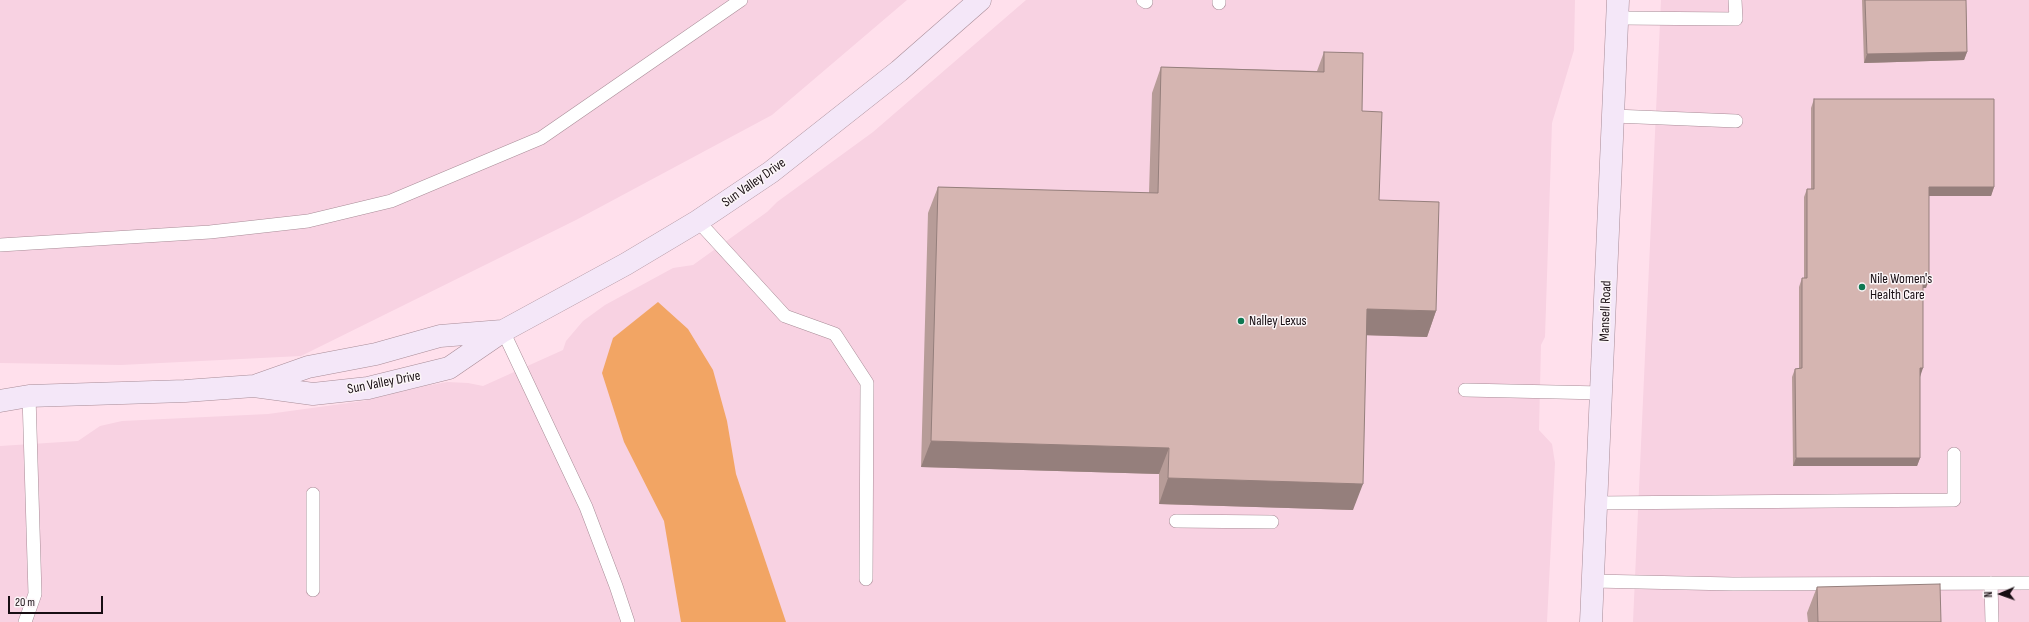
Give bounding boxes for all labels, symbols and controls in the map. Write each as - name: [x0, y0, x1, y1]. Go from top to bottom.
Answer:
- street label: Sun Valley Drive: [719, 155, 789, 211]
- place label: Nile Women's Health Care: [1870, 271, 1932, 304]
- street label: Mansell Road: [1597, 280, 1615, 342]
- marker: Nile Women's Health Care: [1857, 282, 1867, 292]
- place label: Nalley Lexus: [1249, 313, 1307, 329]
- marker: Nalley Lexus: [1236, 316, 1246, 326]
- street label: Sun Valley Drive: [346, 368, 422, 398]
- north arrow: [1981, 574, 2021, 614]
- scale bar: [10, 588, 105, 614]
- text: N: [1982, 591, 1995, 598]
- text: 20 m: [15, 595, 35, 610]

